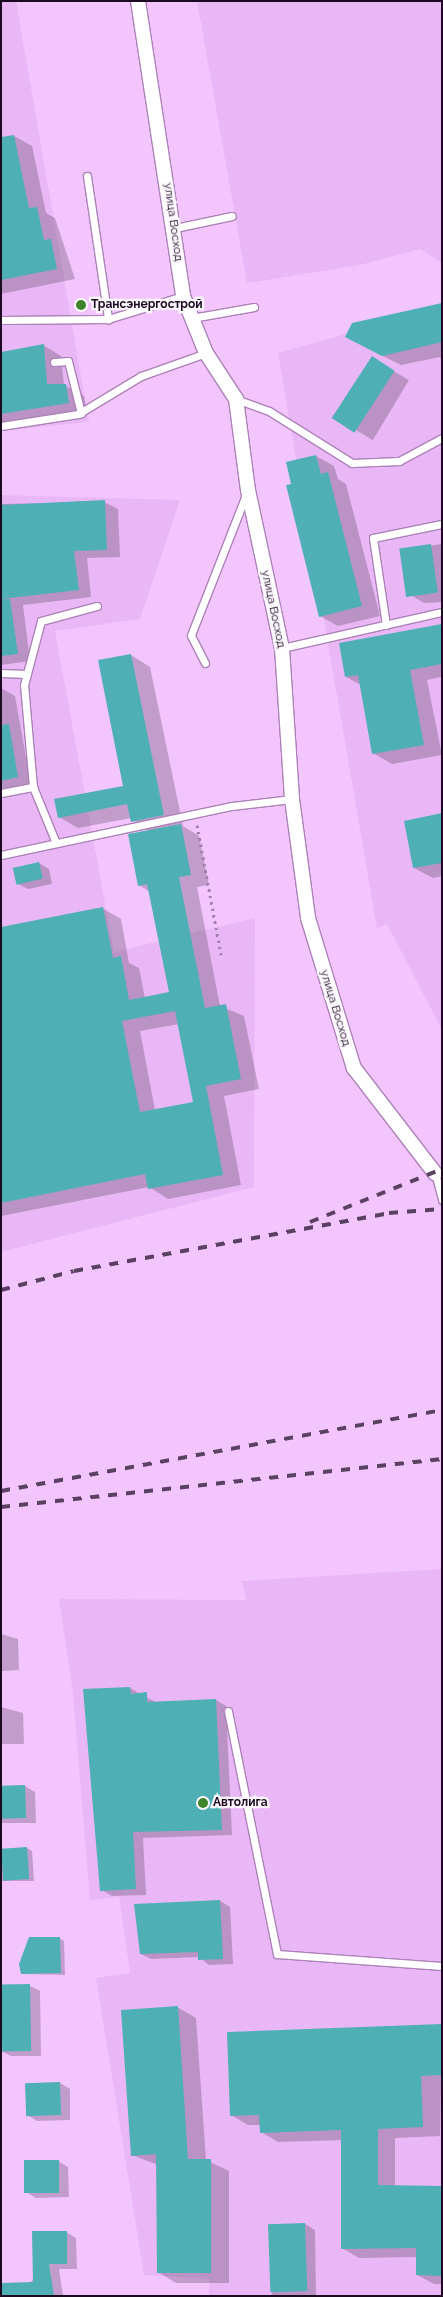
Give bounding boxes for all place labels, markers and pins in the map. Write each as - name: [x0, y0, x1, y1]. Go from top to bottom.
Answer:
- place label: Трансэнергострой: [91, 298, 203, 312]
- marker: Трансэнергострой: [75, 299, 87, 311]
- place label: Автолига: [213, 1796, 268, 1810]
- marker: Автолига: [197, 1797, 209, 1809]

